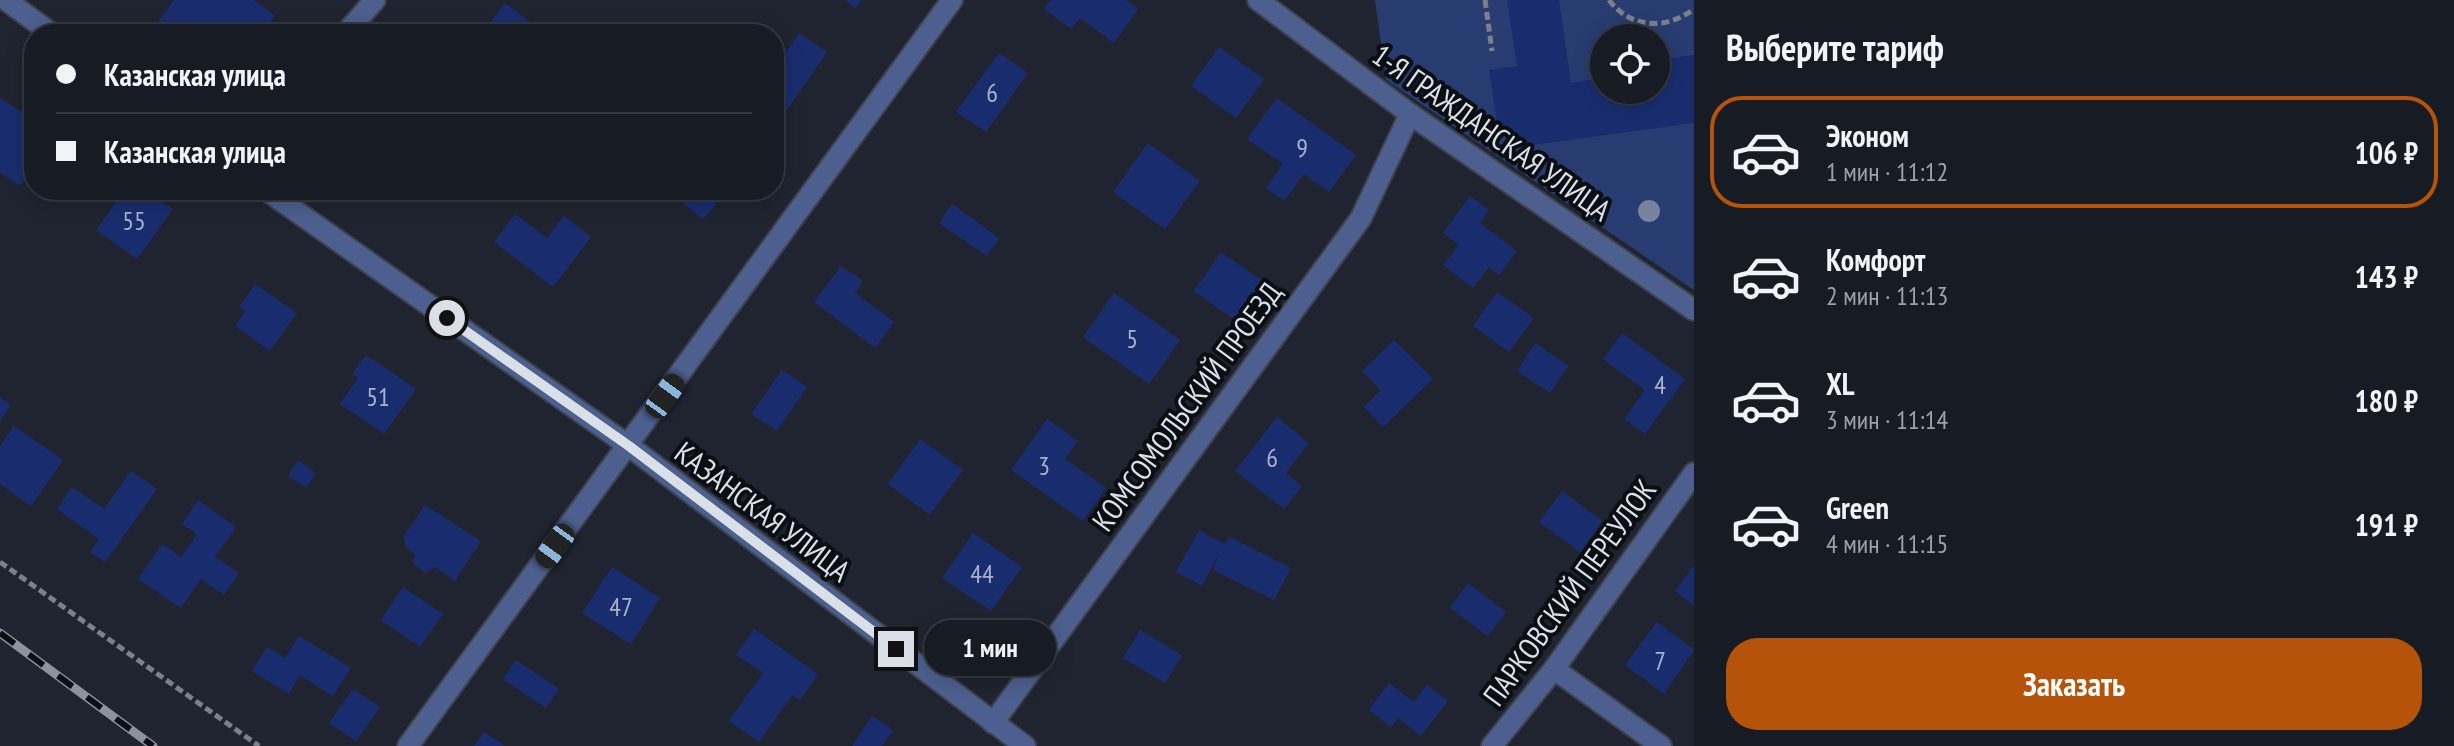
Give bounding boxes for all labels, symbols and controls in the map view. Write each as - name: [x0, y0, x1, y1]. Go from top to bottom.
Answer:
- map controls: [1590, 24, 1670, 104]
- button: locate: [1590, 24, 1670, 104]
- text: Выберите тариф: [1726, 24, 1944, 71]
- street label: 1-Я ГРАЖДАНСКАЯ УЛИЦА: [1365, 35, 1620, 229]
- text: Казанская улица: [104, 55, 286, 94]
- house number: 6: [986, 76, 998, 109]
- icon: car: [1730, 116, 1802, 188]
- text: Эконом: [1826, 116, 1909, 155]
- house number: 9: [1296, 131, 1308, 164]
- text: Казанская улица: [104, 132, 286, 171]
- text: 106 ₽: [2354, 133, 2418, 172]
- text: 1 мин · 11:12: [1826, 155, 1948, 188]
- house number: 55: [122, 204, 146, 237]
- icon: car: [1730, 240, 1802, 312]
- text: Комфорт: [1826, 240, 1925, 279]
- text: 143 ₽: [2354, 257, 2418, 296]
- street label: КОМСОМОЛЬСКИЙ ПРОЕЗД: [1083, 274, 1289, 538]
- text: 2 мин · 11:13: [1826, 279, 1948, 312]
- route start: [429, 300, 465, 336]
- house number: 5: [1126, 322, 1138, 355]
- icon: car: [1730, 364, 1802, 436]
- text: XL: [1826, 364, 1855, 403]
- house number: 4: [1654, 368, 1666, 401]
- car: [641, 370, 689, 422]
- house number: 51: [366, 380, 390, 413]
- text: 180 ₽: [2354, 381, 2418, 420]
- text: 3 мин · 11:14: [1826, 403, 1948, 436]
- street label: КАЗАНСКАЯ УЛИЦА: [667, 432, 859, 590]
- house number: 6: [1266, 441, 1278, 474]
- house number: 3: [1038, 449, 1050, 482]
- street label: ПАРКОВСКИЙ ПЕРЕУЛОК: [1474, 471, 1664, 713]
- icon: car: [1730, 488, 1802, 560]
- text: Green: [1826, 488, 1889, 527]
- text: 191 ₽: [2354, 505, 2418, 544]
- car: [531, 520, 579, 572]
- text: 4 мин · 11:15: [1826, 527, 1948, 560]
- house number: 44: [970, 557, 994, 590]
- house number: 47: [609, 590, 633, 623]
- callout: 1 мин: [924, 621, 1056, 677]
- route end: [878, 631, 914, 667]
- text: 1 мин: [962, 631, 1018, 664]
- button: Заказать: [1726, 638, 2422, 730]
- house number: 7: [1654, 644, 1666, 677]

